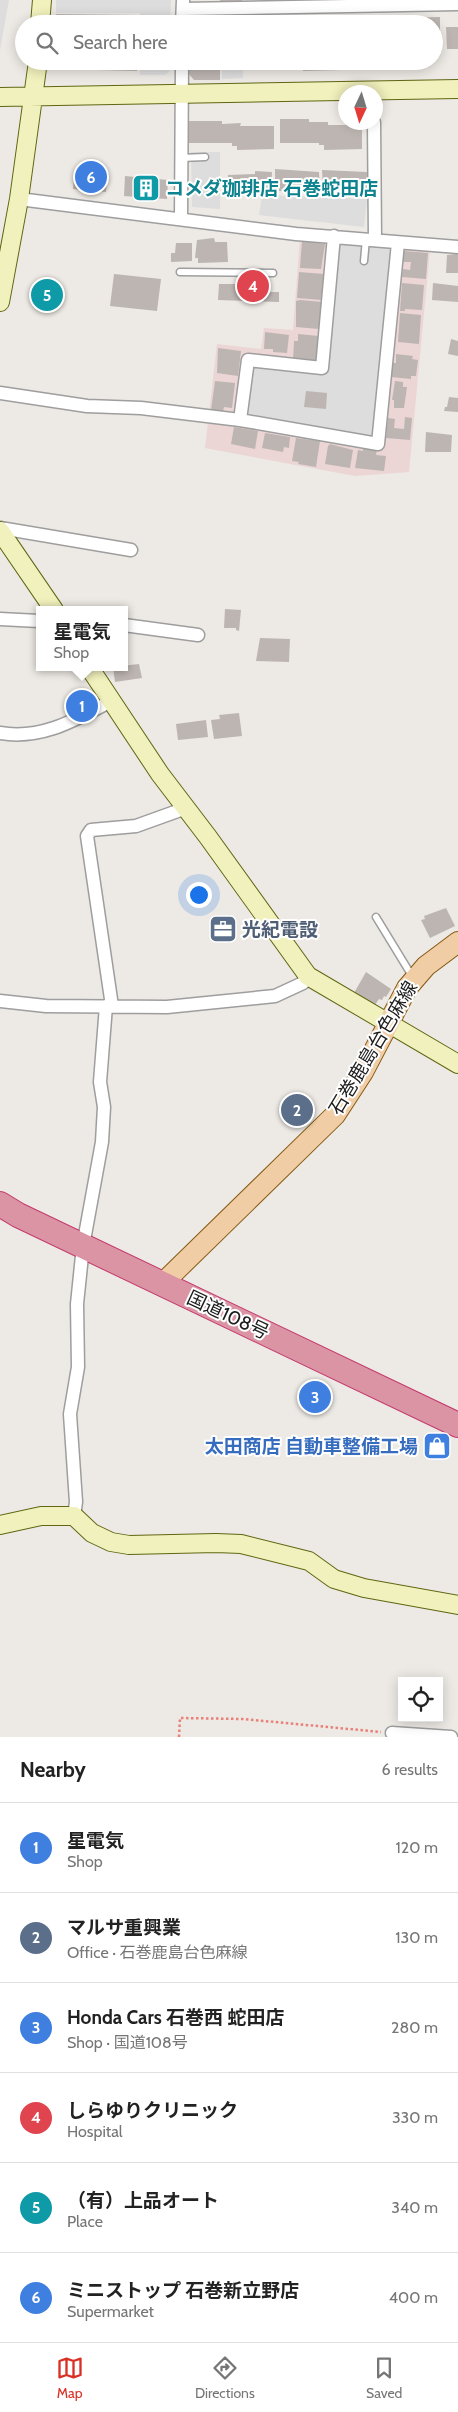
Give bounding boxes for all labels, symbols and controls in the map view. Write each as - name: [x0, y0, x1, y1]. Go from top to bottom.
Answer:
- search box: [15, 15, 443, 70]
- icon: search: [33, 29, 61, 57]
- text: Search here: [73, 31, 167, 54]
- north arrow: [338, 85, 383, 130]
- pin: 6: [75, 158, 107, 196]
- building icon: コメダ珈琲店 石巻蛇田店: [131, 173, 161, 203]
- place label: コメダ珈琲店 石巻蛇田店: [165, 177, 378, 200]
- pin: 4: [237, 267, 269, 305]
- pin: 5: [31, 276, 63, 314]
- popup: [36, 606, 128, 671]
- text: 星電気: [53, 620, 111, 643]
- text: Shop: [53, 643, 89, 662]
- pin: 1: [66, 687, 98, 725]
- your location: [186, 882, 212, 908]
- office icon: 光紀電設: [208, 914, 238, 944]
- place label: 光紀電設: [242, 918, 318, 941]
- street label: 石巻鹿島台色麻線: [324, 977, 422, 1119]
- pin: 2: [281, 1091, 313, 1129]
- street label: 国道108号: [183, 1286, 273, 1344]
- pin: 3: [299, 1378, 331, 1416]
- shop icon: 太田商店 自動車整備工場: [422, 1431, 452, 1461]
- place label: 太田商店 自動車整備工場: [205, 1435, 418, 1458]
- map controls: [398, 1677, 443, 1722]
- button: locate: [398, 1677, 443, 1722]
- text: Nearby: [20, 1757, 86, 1782]
- text: 6 results: [382, 1760, 438, 1779]
- text: 星電気: [67, 1829, 124, 1852]
- text: 1: [33, 1838, 39, 1857]
- text: 120 m: [396, 1838, 438, 1857]
- text: Shop: [67, 1852, 103, 1871]
- text: マルサ重興業: [67, 1916, 181, 1939]
- text: 2: [32, 1928, 40, 1947]
- text: 130 m: [395, 1928, 438, 1947]
- text: Office · 石巻鹿島台色麻線: [67, 1943, 248, 1962]
- text: Honda Cars 石巻西 蛇田店: [67, 2006, 284, 2029]
- text: 3: [32, 2018, 40, 2037]
- text: 280 m: [391, 2018, 438, 2037]
- text: Shop · 国道108号: [67, 2033, 188, 2052]
- text: しらゆりクリニック: [67, 2099, 238, 2122]
- text: 4: [31, 2108, 41, 2127]
- text: 330 m: [392, 2108, 438, 2127]
- text: Hospital: [67, 2122, 123, 2141]
- text: （有）上品オート: [67, 2189, 219, 2212]
- text: 5: [32, 2198, 40, 2217]
- text: 340 m: [391, 2198, 438, 2217]
- text: Place: [67, 2212, 103, 2231]
- text: ミニストップ 石巻新立野店: [67, 2279, 299, 2302]
- text: 6: [32, 2288, 41, 2307]
- text: 400 m: [389, 2288, 438, 2307]
- text: Supermarket: [67, 2302, 154, 2321]
- tab: Map: [56, 2354, 84, 2402]
- tab: Directions: [195, 2354, 255, 2402]
- tab: Saved: [366, 2354, 402, 2402]

